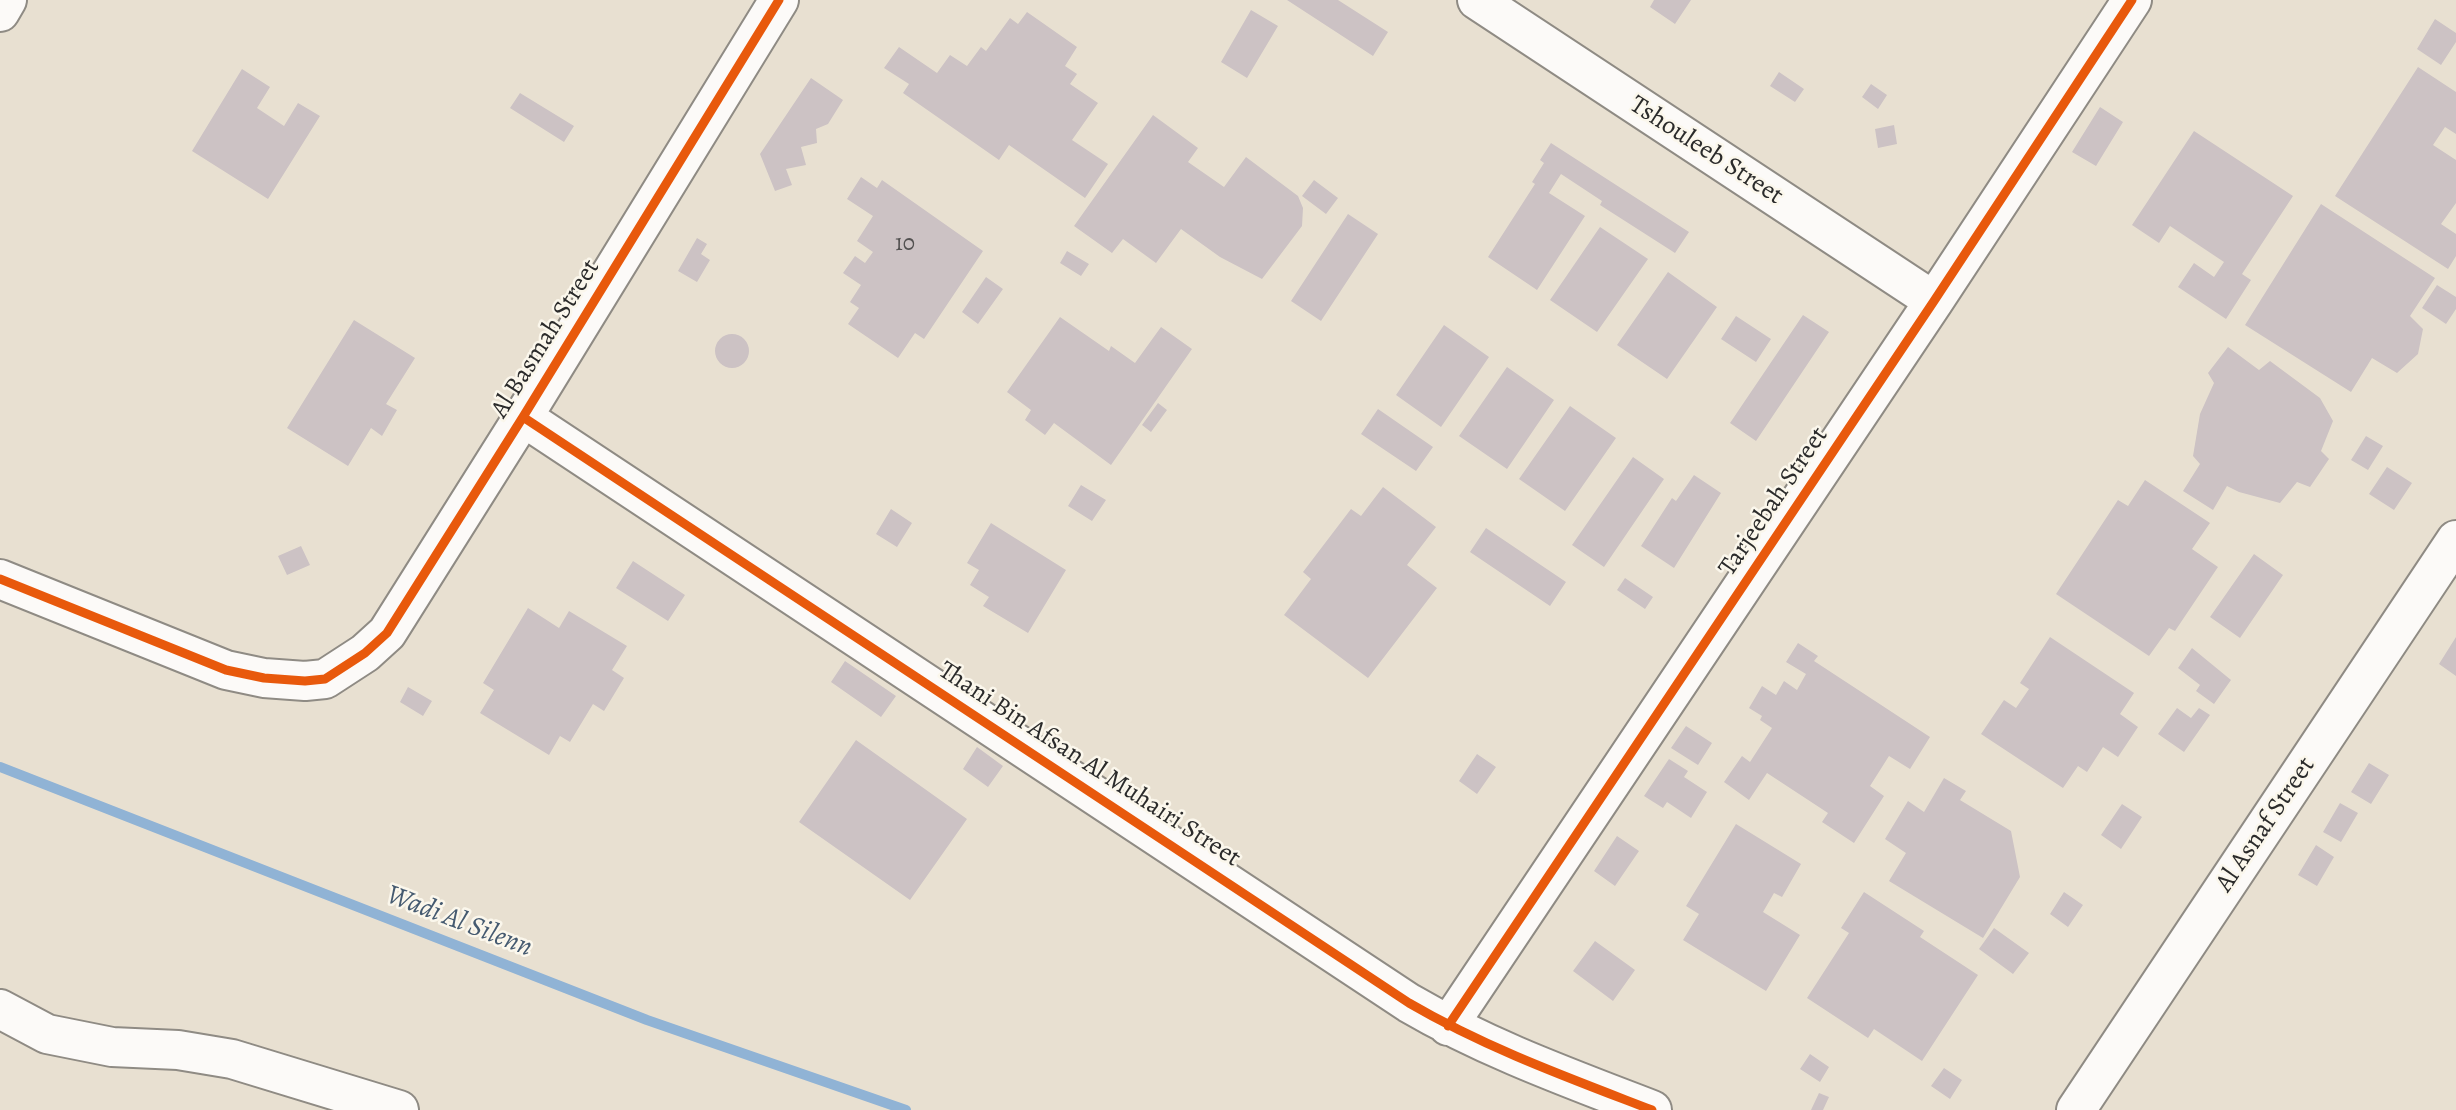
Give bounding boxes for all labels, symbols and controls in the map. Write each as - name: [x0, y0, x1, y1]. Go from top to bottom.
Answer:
- street label: Tshouleeb Street: [1624, 90, 1788, 212]
- house number: 10: [895, 230, 915, 258]
- street label: Al Basmah Street: [485, 254, 607, 424]
- street label: Tarjeebah Street: [1713, 422, 1835, 582]
- street label: Thani Bin Afsan Al Muhairi Street: [932, 656, 1246, 874]
- street label: Al Asnaf Street: [2210, 752, 2322, 898]
- water label: Wadi Al Silenn: [381, 879, 537, 965]

